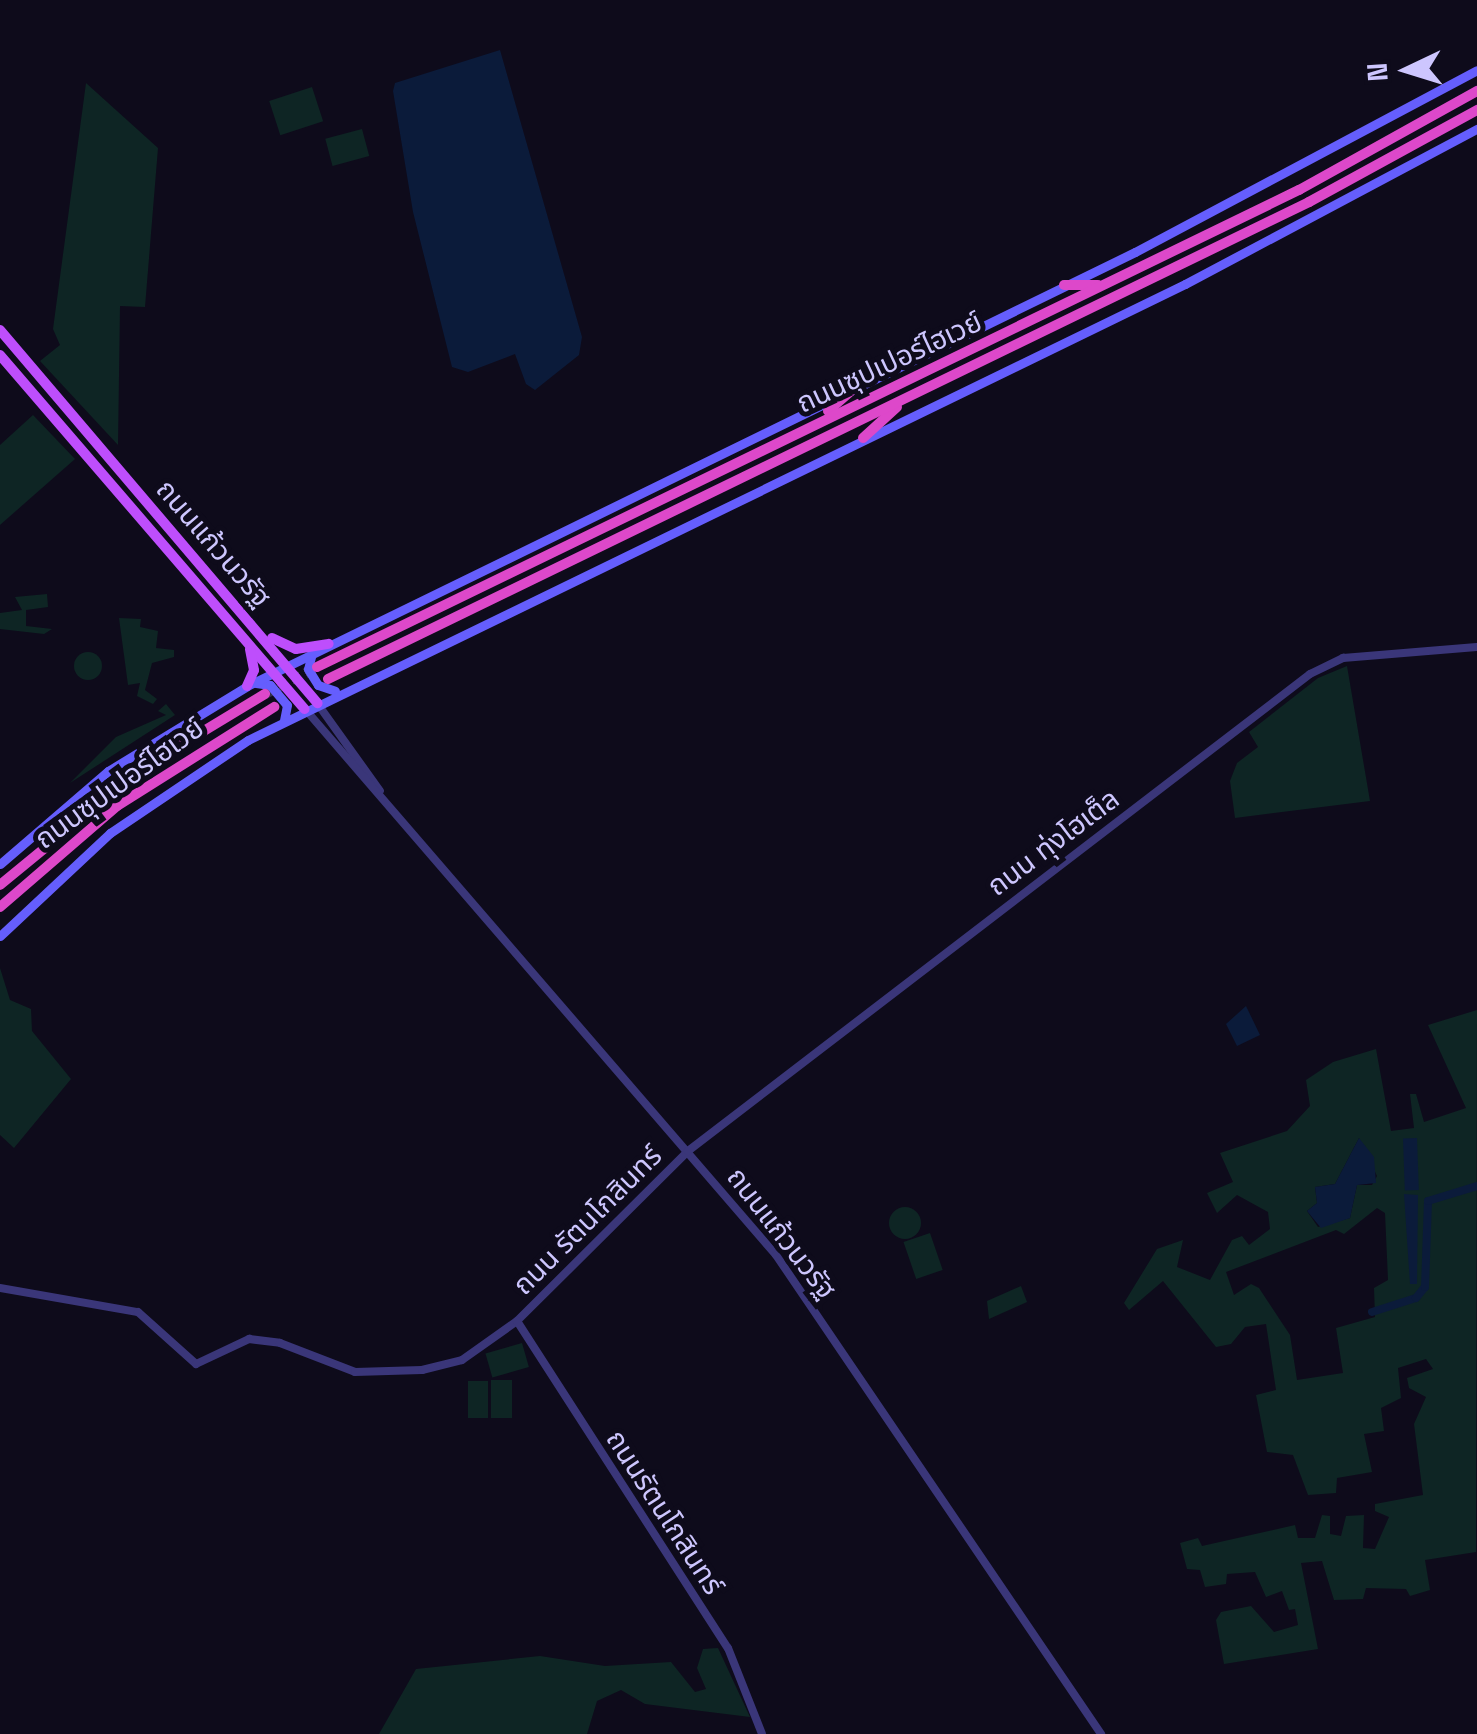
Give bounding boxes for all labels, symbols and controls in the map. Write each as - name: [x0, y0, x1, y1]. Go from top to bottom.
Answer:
- north arrow: [1357, 20, 1457, 120]
- text: N: [1358, 61, 1396, 83]
- street label: ถนนซุปเปอร์ไฮเวย์: [791, 304, 987, 420]
- street label: ถนนแก้วนวรัฐ: [150, 473, 278, 613]
- street label: ถนนซุปเปอร์ไฮเวย์: [28, 710, 210, 856]
- street label: ถนน ทุ่งโฮเต็ล: [980, 782, 1126, 902]
- street label: ถนน รัตนโกสินทร์: [506, 1139, 668, 1301]
- street label: ถนนแก้วนวรัฐ: [720, 1161, 844, 1305]
- street label: ถนนรัตนโกสินทร์: [599, 1424, 731, 1600]

